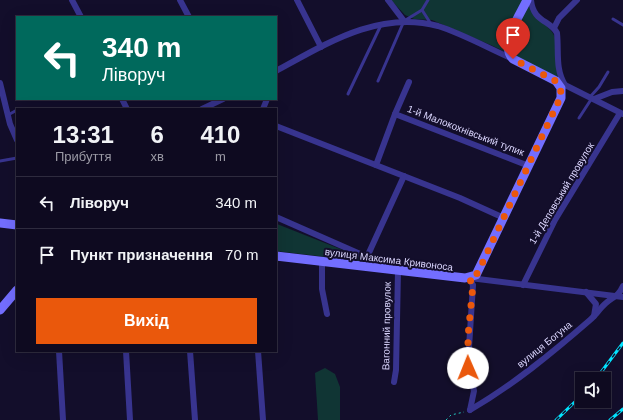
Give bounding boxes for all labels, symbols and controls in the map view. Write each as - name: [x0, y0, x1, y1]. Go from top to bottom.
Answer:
- pin: [496, 18, 530, 59]
- icon: arrive: [502, 24, 524, 46]
- icon: left: [36, 32, 88, 84]
- text: 340 m: [102, 32, 181, 63]
- text: Ліворуч: [102, 65, 165, 85]
- street label: 1-й Малокохнівський тупик: [406, 103, 526, 158]
- text: 13:31: [53, 121, 114, 148]
- text: 6: [150, 121, 164, 148]
- text: 410: [200, 121, 240, 148]
- street label: 1-й Деповський провулок: [527, 140, 596, 246]
- text: Прибуття: [55, 149, 111, 164]
- text: хв: [150, 149, 164, 164]
- text: m: [215, 149, 226, 164]
- icon: left: [36, 192, 58, 214]
- text: Ліворуч: [70, 194, 129, 211]
- text: 340 m: [215, 194, 257, 211]
- icon: arrive: [36, 244, 58, 266]
- text: Пункт призначення: [70, 246, 213, 263]
- text: 70 m: [225, 246, 258, 263]
- street label: вулиця Максима Кривоноса: [324, 246, 454, 273]
- street label: Вагонний провулок: [380, 281, 393, 370]
- button: Вихід: [36, 298, 257, 344]
- street label: вулиця Богуна: [515, 319, 574, 370]
- position arrow: [447, 347, 489, 389]
- map controls: [575, 372, 611, 408]
- button: sound: [575, 372, 611, 408]

